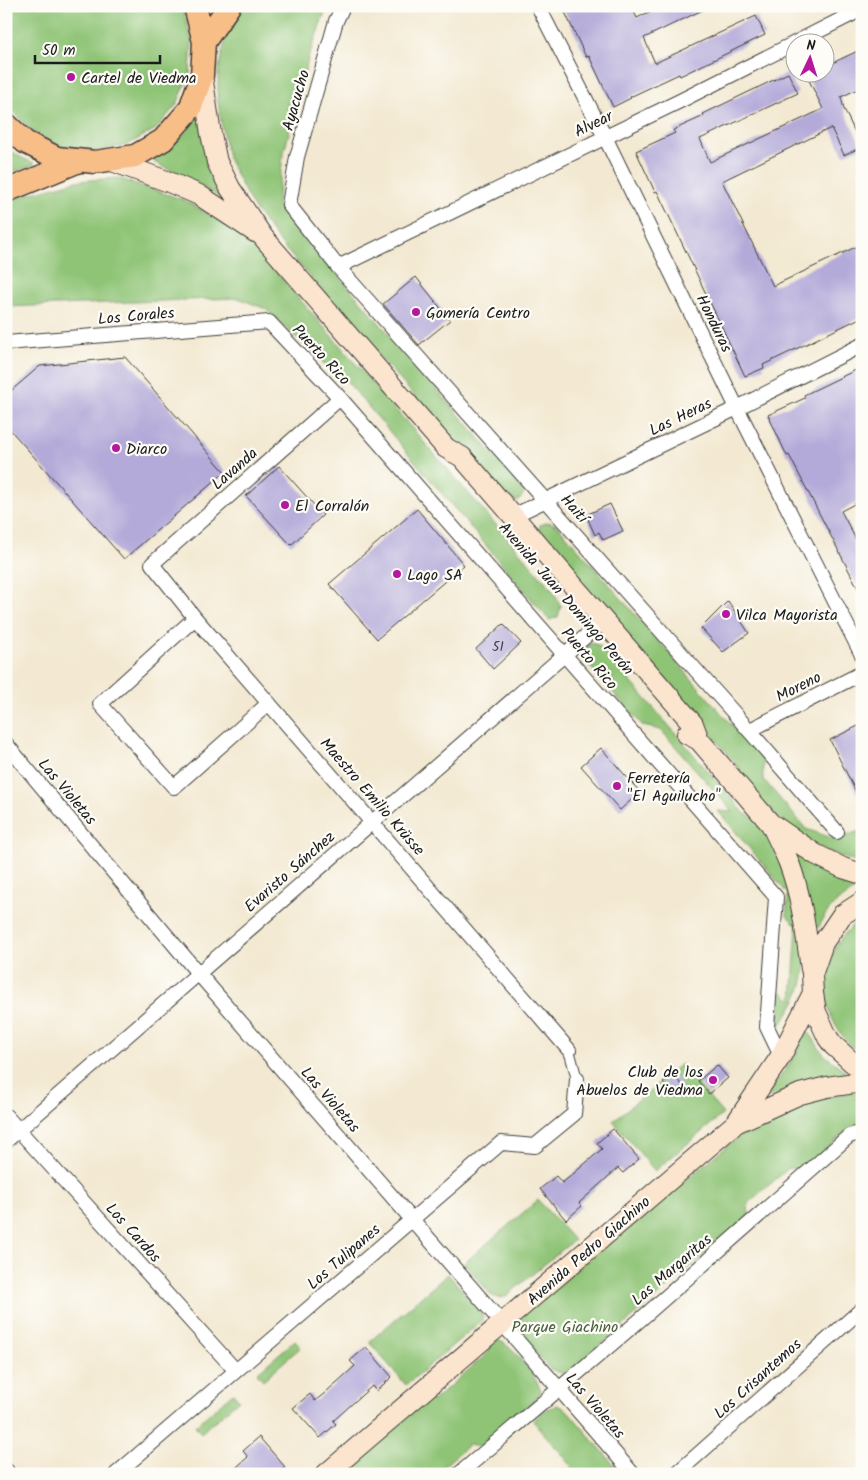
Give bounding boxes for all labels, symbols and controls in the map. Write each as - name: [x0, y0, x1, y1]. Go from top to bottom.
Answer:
- scale bar: [35, 32, 160, 64]
- north arrow: [786, 32, 836, 82]
- text: N: [806, 35, 816, 57]
- text: 50 m: [42, 39, 76, 63]
- place label: Cartel de Viedma: [81, 66, 196, 91]
- street label: Ayacucho: [276, 67, 317, 134]
- marker: Cartel de Viedma: [65, 71, 77, 83]
- street label: Alvear: [570, 104, 619, 144]
- street label: Honduras: [689, 290, 739, 357]
- street label: Los Corales: [97, 301, 176, 332]
- place label: Gomería Centro: [426, 301, 530, 326]
- marker: Gomería Centro: [410, 306, 422, 318]
- street label: Puerto Rico: [286, 319, 356, 391]
- street label: Las Heras: [645, 391, 716, 443]
- place label: Diarco: [126, 437, 167, 462]
- marker: Diarco: [110, 442, 122, 454]
- street label: Lavanda: [206, 442, 264, 496]
- street label: Haití: [554, 489, 595, 531]
- place label: El Corralón: [295, 494, 369, 519]
- marker: El Corralón: [279, 499, 291, 511]
- street label: Avenida Juan Domingo Perón: [492, 517, 640, 681]
- place label: Lago SA: [407, 563, 463, 588]
- marker: Lago SA: [391, 568, 403, 580]
- place label: Vilca Mayorista: [736, 603, 838, 628]
- marker: Vilca Mayorista: [720, 608, 732, 620]
- street label: Puerto Rico: [554, 622, 623, 696]
- house number: 51: [492, 636, 504, 658]
- street label: Moreno: [772, 665, 826, 709]
- street label: Maestro Emilio Krüsse: [313, 732, 430, 862]
- street label: Las Violetas: [31, 753, 102, 831]
- place label: Ferretería "El Aguilucho": [627, 766, 721, 809]
- marker: Ferretería "El Aguilucho": [611, 780, 623, 792]
- street label: Evaristo Sánchez: [239, 825, 341, 919]
- place label: Club de los Abuelos de Viedma: [576, 1060, 703, 1103]
- street label: Las Violetas: [294, 1061, 366, 1139]
- marker: Club de los Abuelos de Viedma: [707, 1074, 719, 1086]
- street label: Avenida Pedro Giachino: [521, 1190, 656, 1312]
- street label: Los Cardos: [99, 1197, 167, 1269]
- street label: Los Tulipanes: [301, 1218, 387, 1296]
- street label: Las Margaritas: [626, 1228, 718, 1312]
- park label: Parque Giachino: [512, 1315, 618, 1340]
- street label: Los Crisantemos: [708, 1333, 808, 1426]
- street label: Las Violetas: [559, 1367, 631, 1445]

